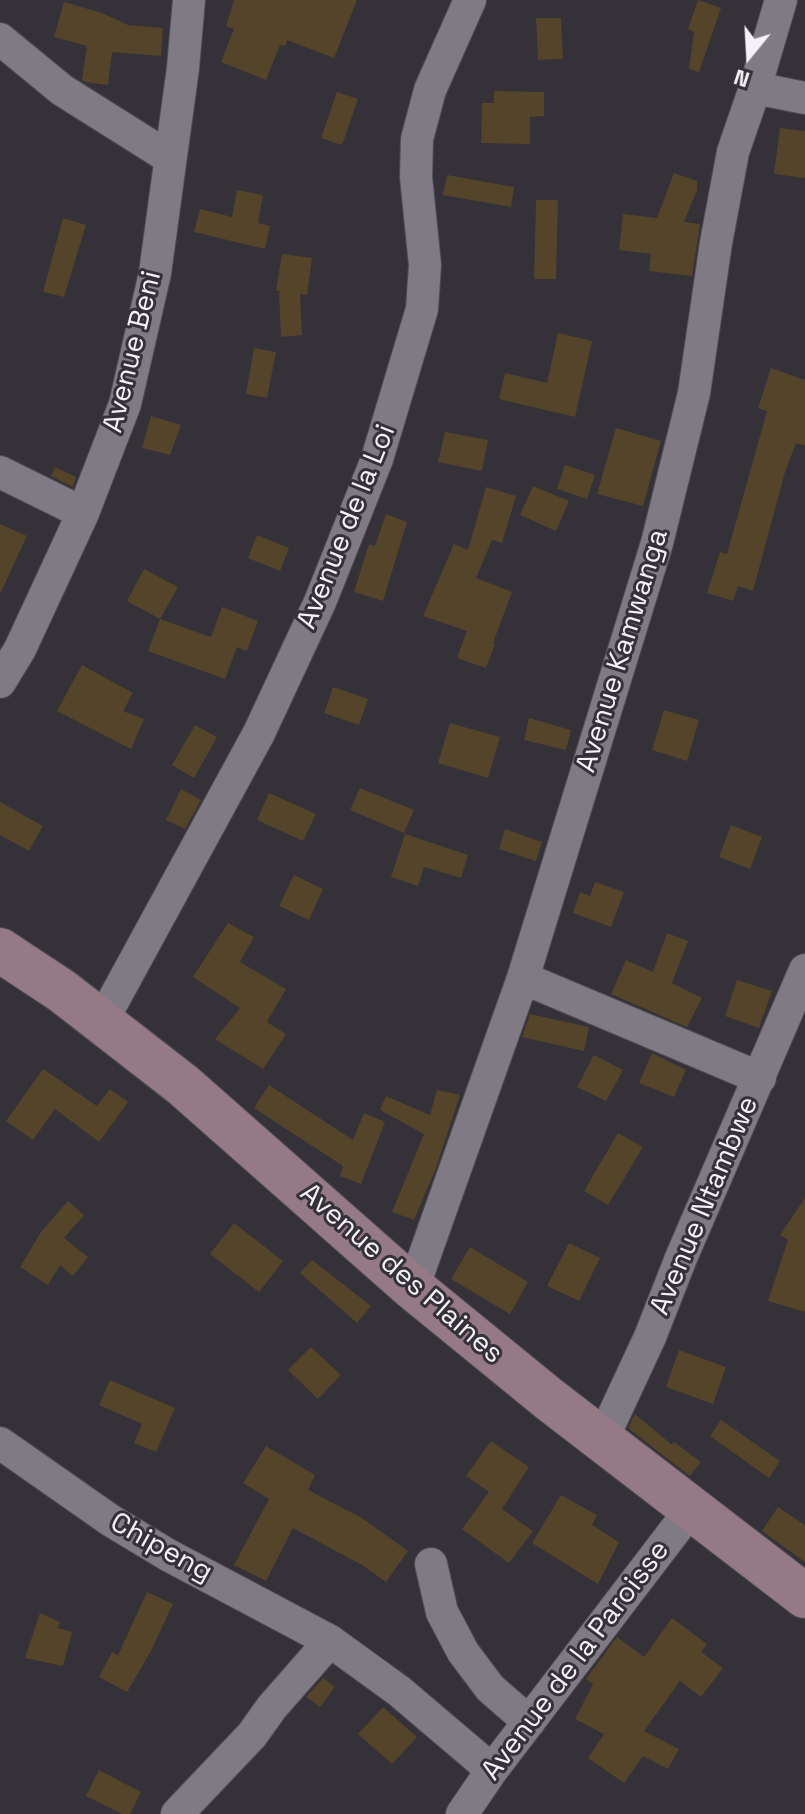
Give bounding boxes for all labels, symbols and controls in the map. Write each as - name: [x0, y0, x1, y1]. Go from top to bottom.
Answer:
- north arrow: [709, 16, 789, 96]
- text: N: [730, 63, 753, 94]
- street label: Avenue Beni: [97, 268, 169, 436]
- street label: Avenue de la Loi: [291, 420, 403, 634]
- street label: Avenue Kamwanga: [570, 525, 676, 777]
- street label: Avenue Ntambwe: [644, 1092, 766, 1320]
- street label: Avenue des Plaines: [293, 1177, 509, 1371]
- street label: Chipeng: [104, 1506, 218, 1590]
- street label: Avenue de la Paroisse: [475, 1535, 677, 1787]

